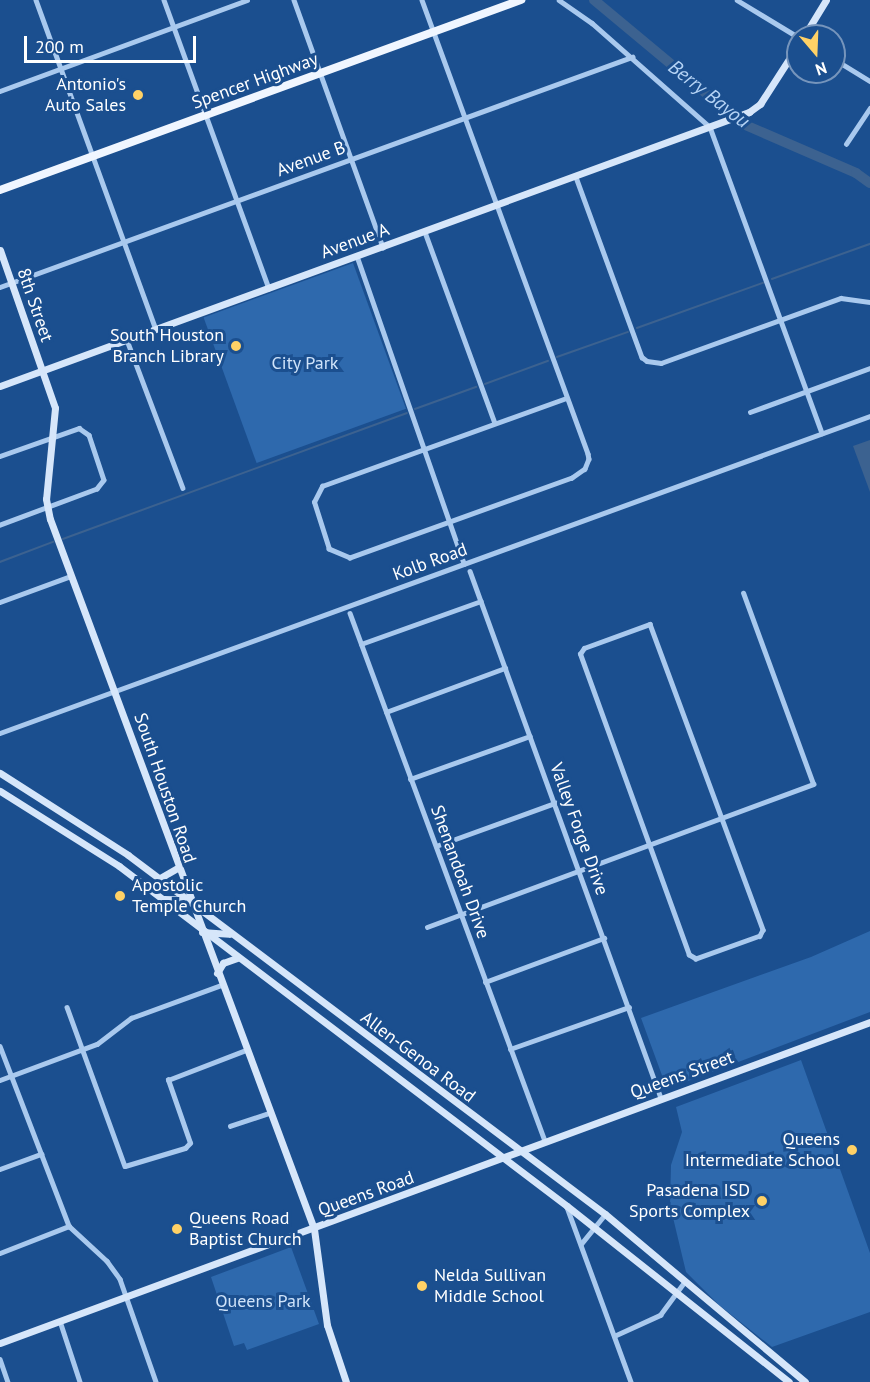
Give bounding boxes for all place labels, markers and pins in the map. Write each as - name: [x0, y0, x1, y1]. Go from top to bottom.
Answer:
- place label: Antonio's Auto Sales: [45, 74, 126, 116]
- marker: Antonio's Auto Sales: [131, 88, 145, 102]
- place label: South Houston Branch Library: [110, 325, 224, 368]
- marker: South Houston Branch Library: [229, 339, 243, 353]
- place label: Apostolic Temple Church: [132, 875, 246, 918]
- marker: Apostolic Temple Church: [113, 889, 127, 903]
- place label: Queens Intermediate School: [685, 1129, 840, 1172]
- marker: Queens Intermediate School: [845, 1143, 859, 1157]
- place label: Pasadena ISD Sports Complex: [629, 1180, 750, 1222]
- marker: Pasadena ISD Sports Complex: [755, 1194, 769, 1208]
- place label: Queens Road Baptist Church: [189, 1208, 301, 1250]
- marker: Queens Road Baptist Church: [170, 1222, 184, 1236]
- place label: Nelda Sullivan Middle School: [434, 1265, 546, 1308]
- marker: Nelda Sullivan Middle School: [415, 1279, 429, 1293]

